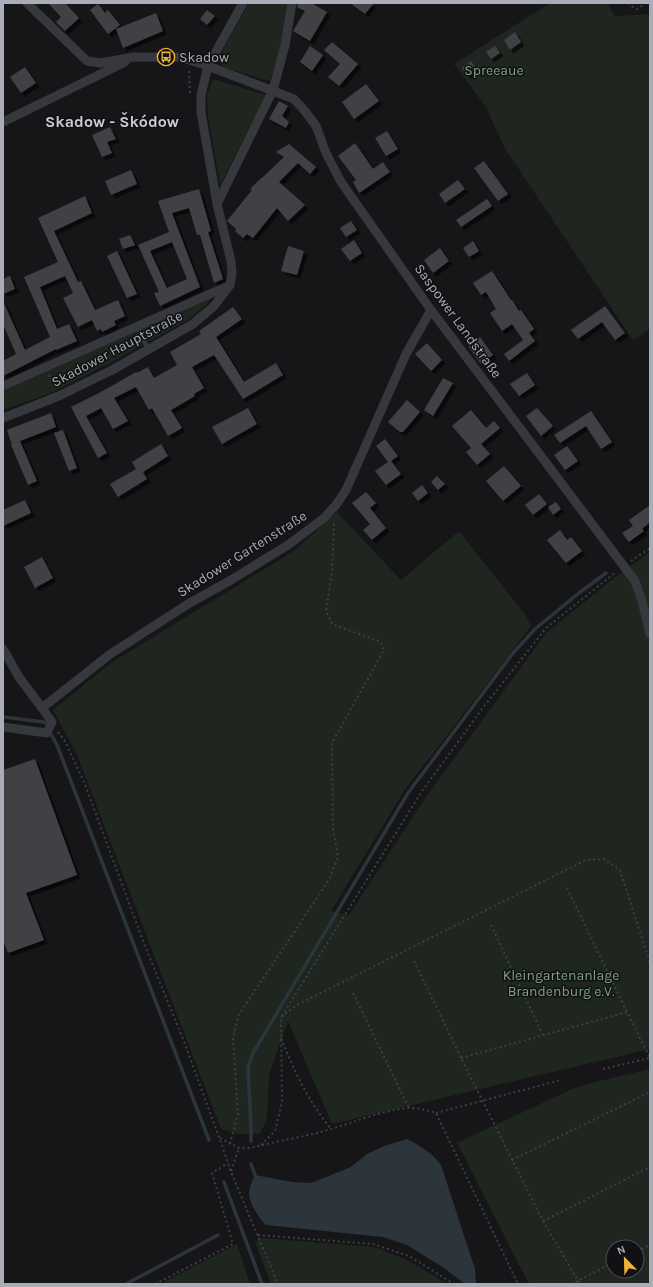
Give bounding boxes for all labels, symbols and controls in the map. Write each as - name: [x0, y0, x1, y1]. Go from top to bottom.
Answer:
- bus stop icon: Skadow: [156, 47, 176, 67]
- place label: Skadow: [179, 49, 229, 66]
- park label: Spreeaue: [464, 62, 524, 79]
- district label: Skadow - Škódow: [45, 111, 179, 131]
- street label: Saspower Landstraße: [411, 260, 505, 382]
- street label: Skadower Hauptstraße: [49, 307, 185, 391]
- street label: Skadower Gartenstraße: [174, 507, 310, 601]
- park label: Kleingartenanlage Brandenburg e.V.: [503, 967, 619, 1000]
- north arrow: [605, 1239, 645, 1279]
- text: N: [615, 1243, 627, 1258]

